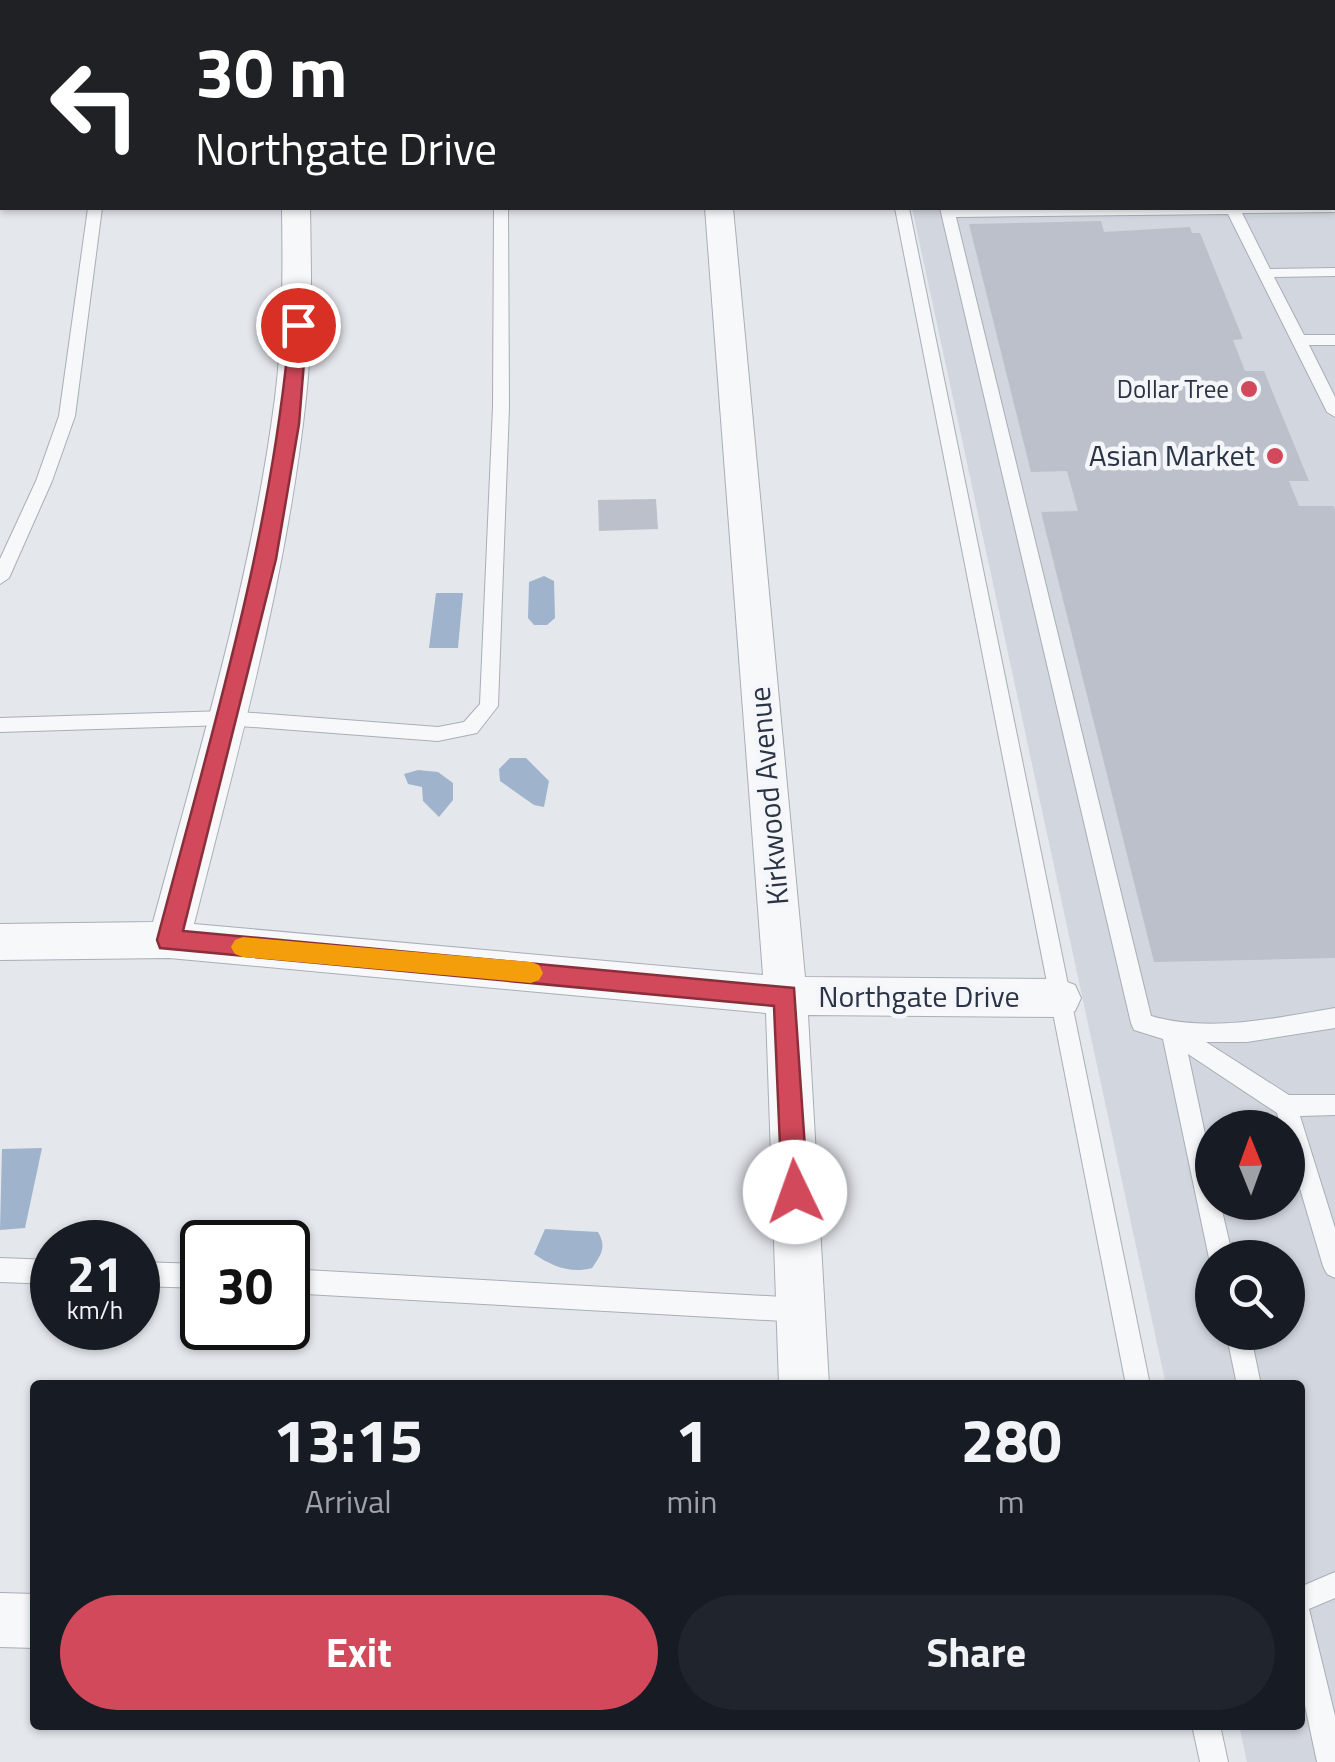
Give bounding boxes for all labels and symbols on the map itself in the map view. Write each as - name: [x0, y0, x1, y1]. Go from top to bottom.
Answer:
- pin: [256, 283, 341, 368]
- place label: Dollar Tree: [1117, 370, 1229, 408]
- marker: Dollar Tree: [1238, 378, 1260, 400]
- place label: Asian Market: [1089, 432, 1255, 478]
- marker: Asian Market: [1264, 445, 1286, 467]
- street label: Kirkwood Avenue: [736, 685, 800, 907]
- street label: Northgate Drive: [818, 973, 1020, 1019]
- north arrow: [1195, 1110, 1305, 1220]
- position arrow: [743, 1140, 847, 1244]
- speed limit sign: 30: [180, 1220, 310, 1350]

